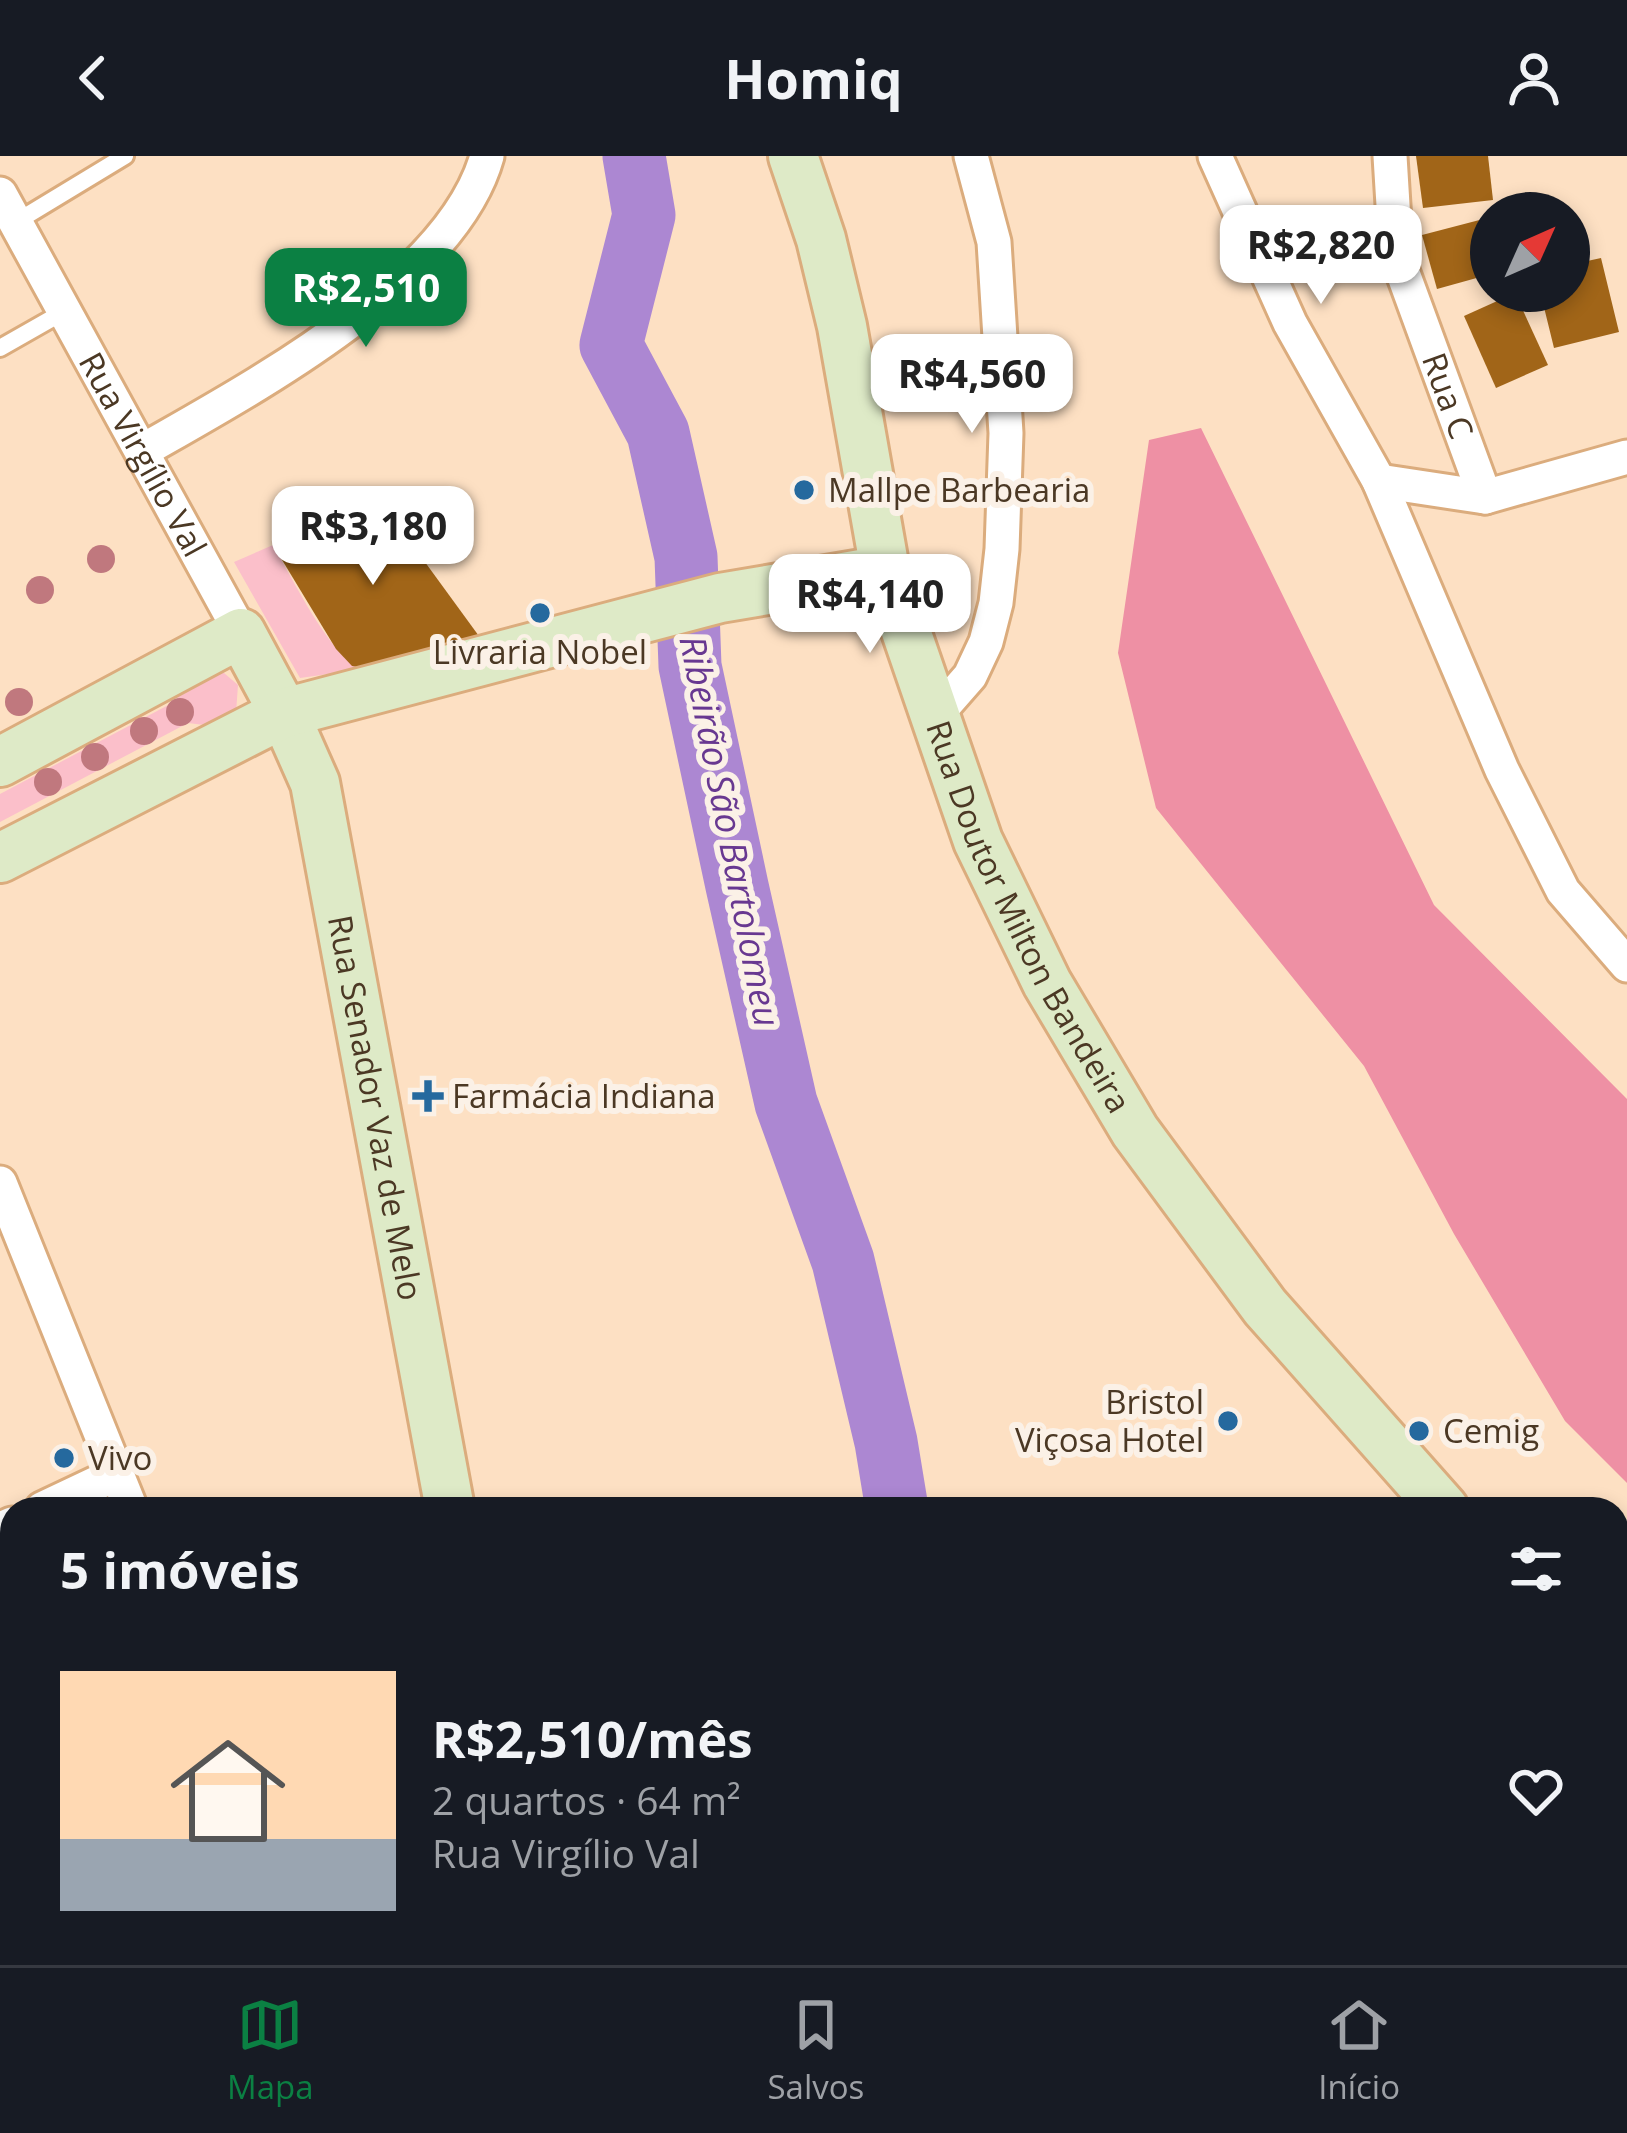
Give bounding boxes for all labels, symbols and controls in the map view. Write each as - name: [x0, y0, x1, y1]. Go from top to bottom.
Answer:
- text: Homiq: [724, 41, 903, 115]
- icon: back: [60, 45, 126, 111]
- icon: person: [1501, 45, 1567, 111]
- north arrow: [1470, 192, 1590, 312]
- map controls: [1470, 192, 1590, 312]
- pin: R$2,820: [1210, 205, 1432, 307]
- text: R$2,820: [1247, 217, 1395, 270]
- pin: R$2,510: [255, 248, 477, 350]
- text: R$2,510: [292, 260, 440, 313]
- pin: R$4,560: [861, 334, 1083, 436]
- street label: Rua Virgílio Val: [69, 344, 218, 564]
- text: R$4,560: [898, 346, 1046, 399]
- street label: Rua C: [1412, 346, 1485, 445]
- place label: Mallpe Barbearia: [828, 467, 1090, 512]
- marker: Mallpe Barbearia: [791, 477, 817, 503]
- pin: R$3,180: [262, 486, 484, 588]
- text: R$3,180: [299, 498, 447, 551]
- pin: R$4,140: [759, 554, 981, 656]
- text: R$4,140: [796, 566, 944, 619]
- marker: Livraria Nobel: [527, 600, 553, 626]
- place label: Livraria Nobel: [433, 629, 647, 674]
- water label: Ribeirão São Bartolomeu: [669, 631, 792, 1031]
- street label: Rua Doutor Milton Bandeira: [916, 714, 1142, 1121]
- street label: Rua Senador Vaz de Melo: [318, 911, 434, 1304]
- place label: Farmácia Indiana: [452, 1073, 716, 1118]
- marker: Farmácia Indiana: [415, 1083, 441, 1109]
- place label: Bristol Viçosa Hotel: [1015, 1379, 1204, 1462]
- marker: Bristol Viçosa Hotel: [1215, 1408, 1241, 1434]
- place label: Cemig: [1443, 1408, 1539, 1453]
- marker: Cemig: [1406, 1418, 1432, 1444]
- place label: Vivo: [88, 1435, 152, 1480]
- marker: Vivo: [51, 1445, 77, 1471]
- text: 5 imóveis: [60, 1534, 300, 1604]
- icon: filters: [1503, 1536, 1569, 1602]
- text: R$2,510/mês: [432, 1703, 753, 1773]
- icon: home: [156, 1719, 300, 1863]
- icon: heart: [1503, 1758, 1569, 1824]
- text: 2 quartos · 64 m²: [432, 1773, 741, 1826]
- text: Rua Virgílio Val: [432, 1826, 700, 1879]
- tab: Mapa: [227, 1992, 314, 2109]
- tab: Salvos: [767, 1992, 864, 2109]
- tab: Início: [1318, 1992, 1400, 2109]

